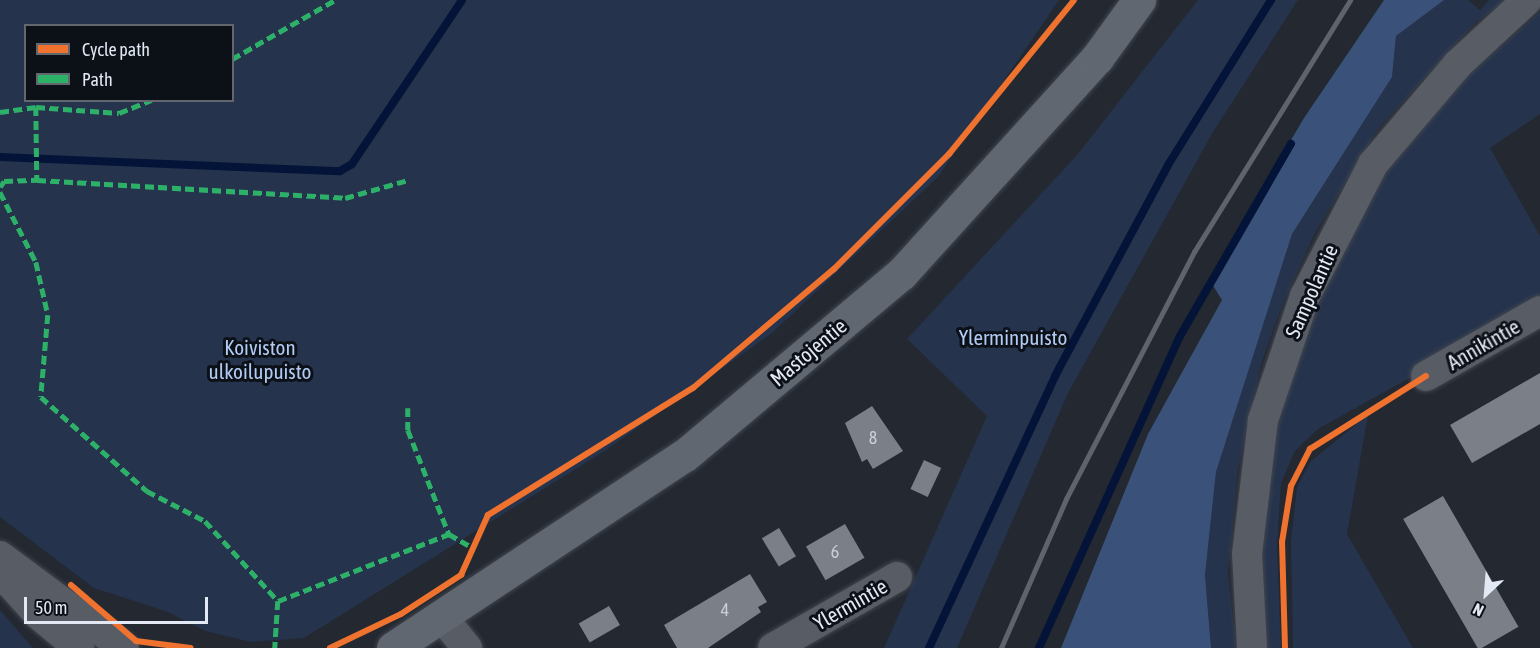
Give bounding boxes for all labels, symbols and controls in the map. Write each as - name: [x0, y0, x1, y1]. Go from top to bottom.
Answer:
- legend: [24, 24, 234, 102]
- text: Cycle path: [82, 39, 150, 60]
- text: Path: [82, 69, 113, 90]
- street label: Sampolantie: [1279, 240, 1343, 342]
- street label: Mastojentie: [765, 313, 851, 391]
- street label: Annikintie: [1442, 313, 1524, 375]
- park label: Ylerminpuisto: [959, 324, 1067, 350]
- park label: Koiviston ulkoilupuisto: [209, 334, 311, 384]
- house number: 8: [869, 427, 877, 449]
- house number: 6: [831, 541, 839, 563]
- north arrow: [1456, 564, 1516, 624]
- street label: Ylermintie: [809, 573, 891, 635]
- scale bar: [27, 585, 212, 623]
- text: 50 m: [35, 597, 67, 618]
- house number: 4: [721, 599, 729, 621]
- text: N: [1470, 600, 1486, 620]

